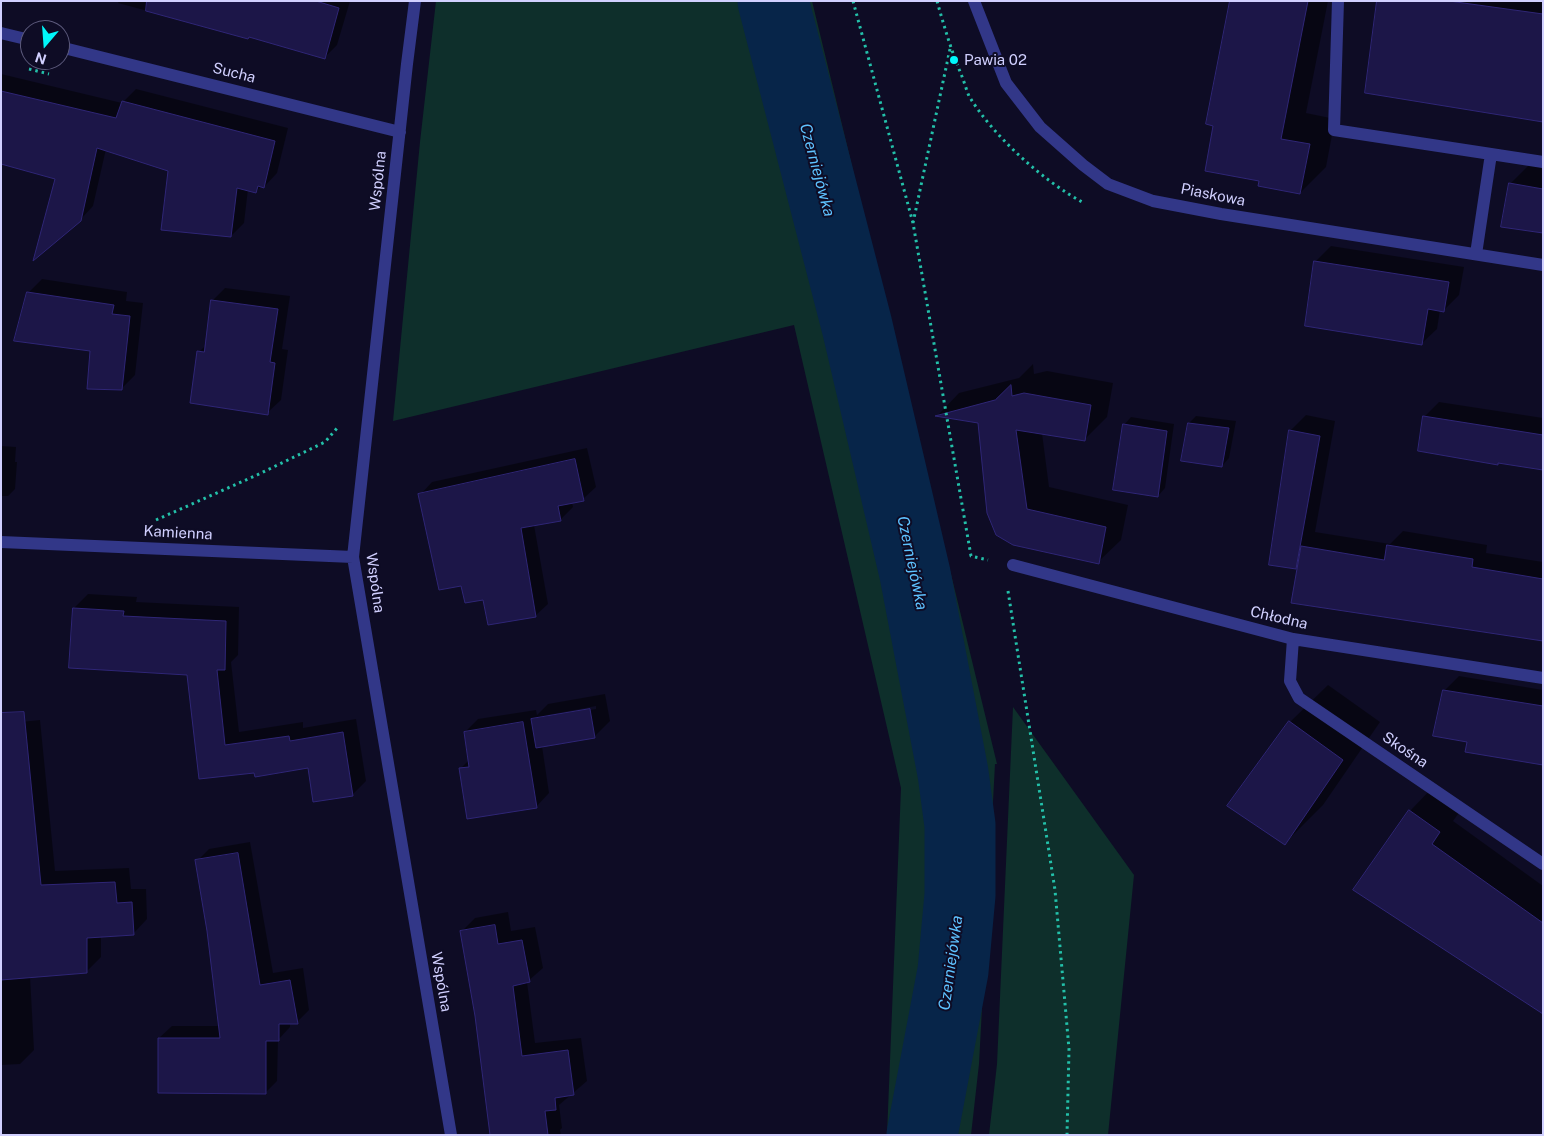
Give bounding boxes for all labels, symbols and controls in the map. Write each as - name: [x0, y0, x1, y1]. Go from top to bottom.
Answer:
- north arrow: [20, 20, 70, 70]
- text: N: [33, 49, 48, 68]
- place label: Pawia 02: [964, 51, 1027, 69]
- marker: Pawia 02: [948, 54, 960, 66]
- street label: Sucha: [211, 59, 257, 87]
- water label: Czerniejówka: [795, 121, 839, 219]
- street label: Wspólna: [366, 150, 390, 212]
- street label: Piaskowa: [1179, 180, 1247, 210]
- water label: Czerniejówka: [893, 514, 931, 612]
- street label: Kamienna: [143, 522, 213, 544]
- street label: Wspólna: [362, 552, 388, 614]
- street label: Chłodna: [1249, 603, 1309, 633]
- street label: Skośna: [1379, 728, 1431, 772]
- water label: Czerniejówka: [935, 914, 967, 1012]
- street label: Wspólna: [427, 951, 455, 1013]

